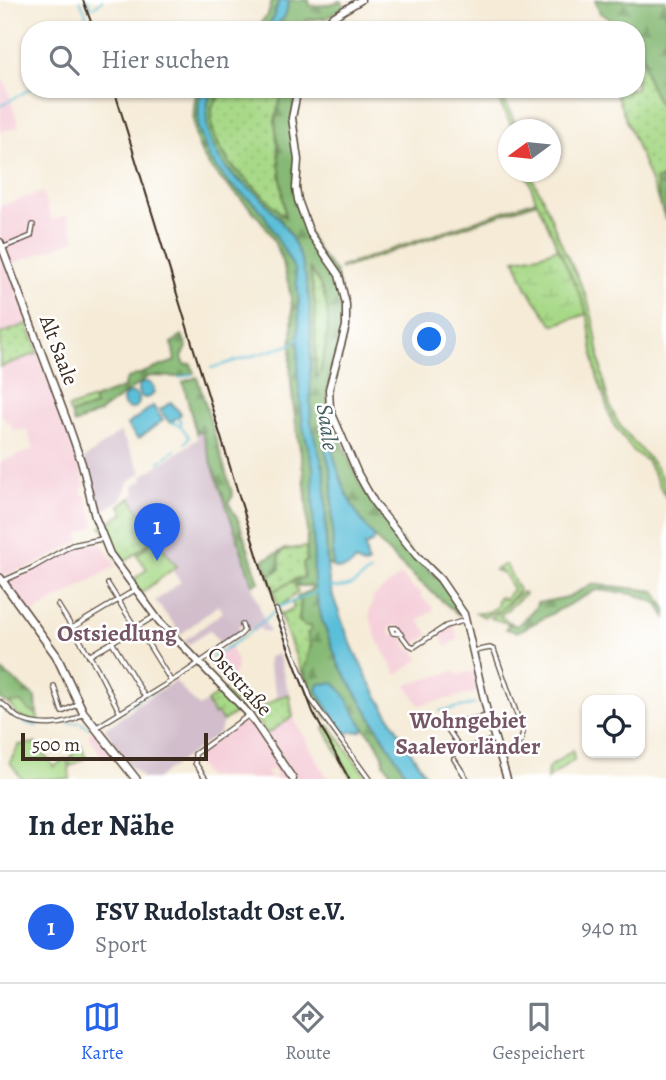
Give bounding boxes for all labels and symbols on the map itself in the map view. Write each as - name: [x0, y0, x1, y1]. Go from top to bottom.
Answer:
- north arrow: [498, 119, 561, 182]
- street label: Alt Saale: [33, 310, 85, 389]
- your location: [412, 322, 446, 356]
- water label: Saale: [309, 402, 346, 452]
- pin: 1: [134, 503, 180, 561]
- district label: Ostsiedlung: [57, 617, 178, 649]
- street label: Oststraße: [201, 640, 279, 722]
- district label: Wohngebiet Saalevorländer: [396, 705, 541, 762]
- scale bar: [21, 730, 208, 762]

